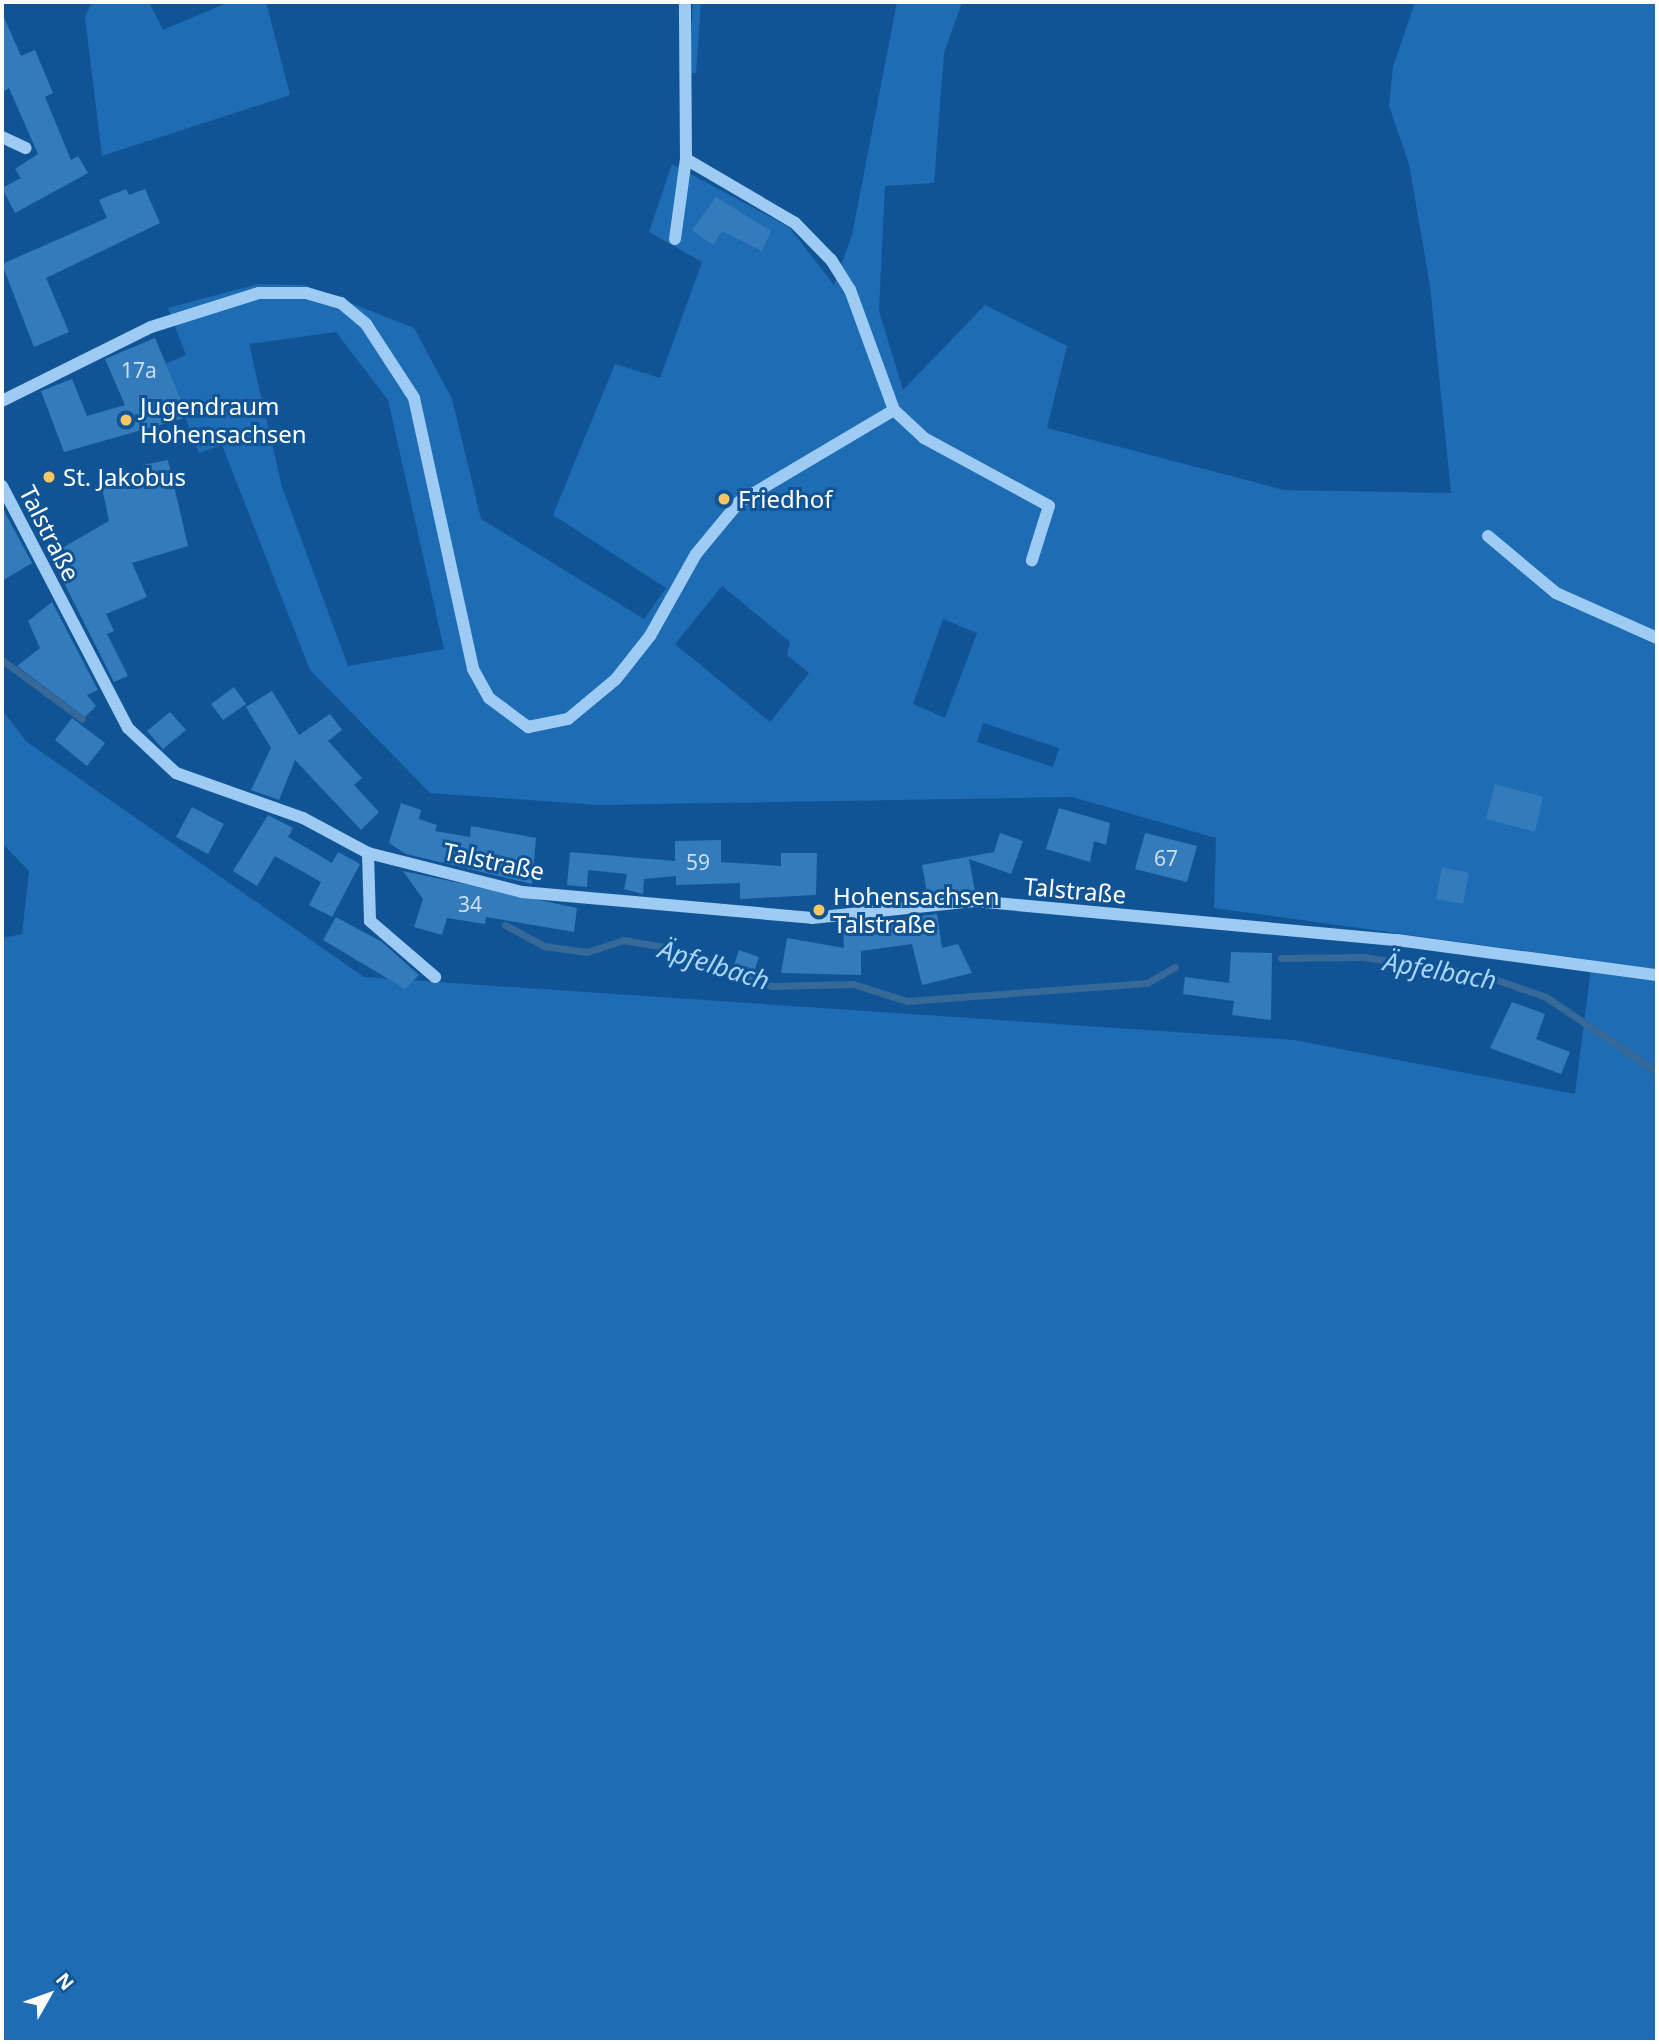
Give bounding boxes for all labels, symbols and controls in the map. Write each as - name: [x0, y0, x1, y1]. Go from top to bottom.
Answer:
- house number: 17a: [121, 357, 157, 383]
- place label: Jugendraum Hohensachsen: [140, 392, 307, 448]
- marker: Jugendraum Hohensachsen: [118, 412, 134, 428]
- place label: St. Jakobus: [63, 463, 186, 491]
- marker: St. Jakobus: [41, 469, 57, 485]
- street label: Talstraße: [14, 481, 86, 585]
- place label: Friedhof: [738, 485, 832, 513]
- marker: Friedhof: [716, 491, 732, 507]
- street label: Talstraße: [441, 836, 547, 886]
- house number: 67: [1154, 845, 1178, 871]
- house number: 59: [686, 849, 710, 875]
- street label: Talstraße: [1023, 871, 1127, 909]
- place label: Hohensachsen Talstraße: [833, 882, 1000, 938]
- house number: 34: [458, 891, 482, 917]
- marker: Hohensachsen Talstraße: [811, 902, 827, 918]
- water label: Äpfelbach: [655, 933, 773, 997]
- water label: Äpfelbach: [1381, 946, 1499, 996]
- north arrow: [14, 1960, 84, 2030]
- text: N: [50, 1967, 80, 1996]

